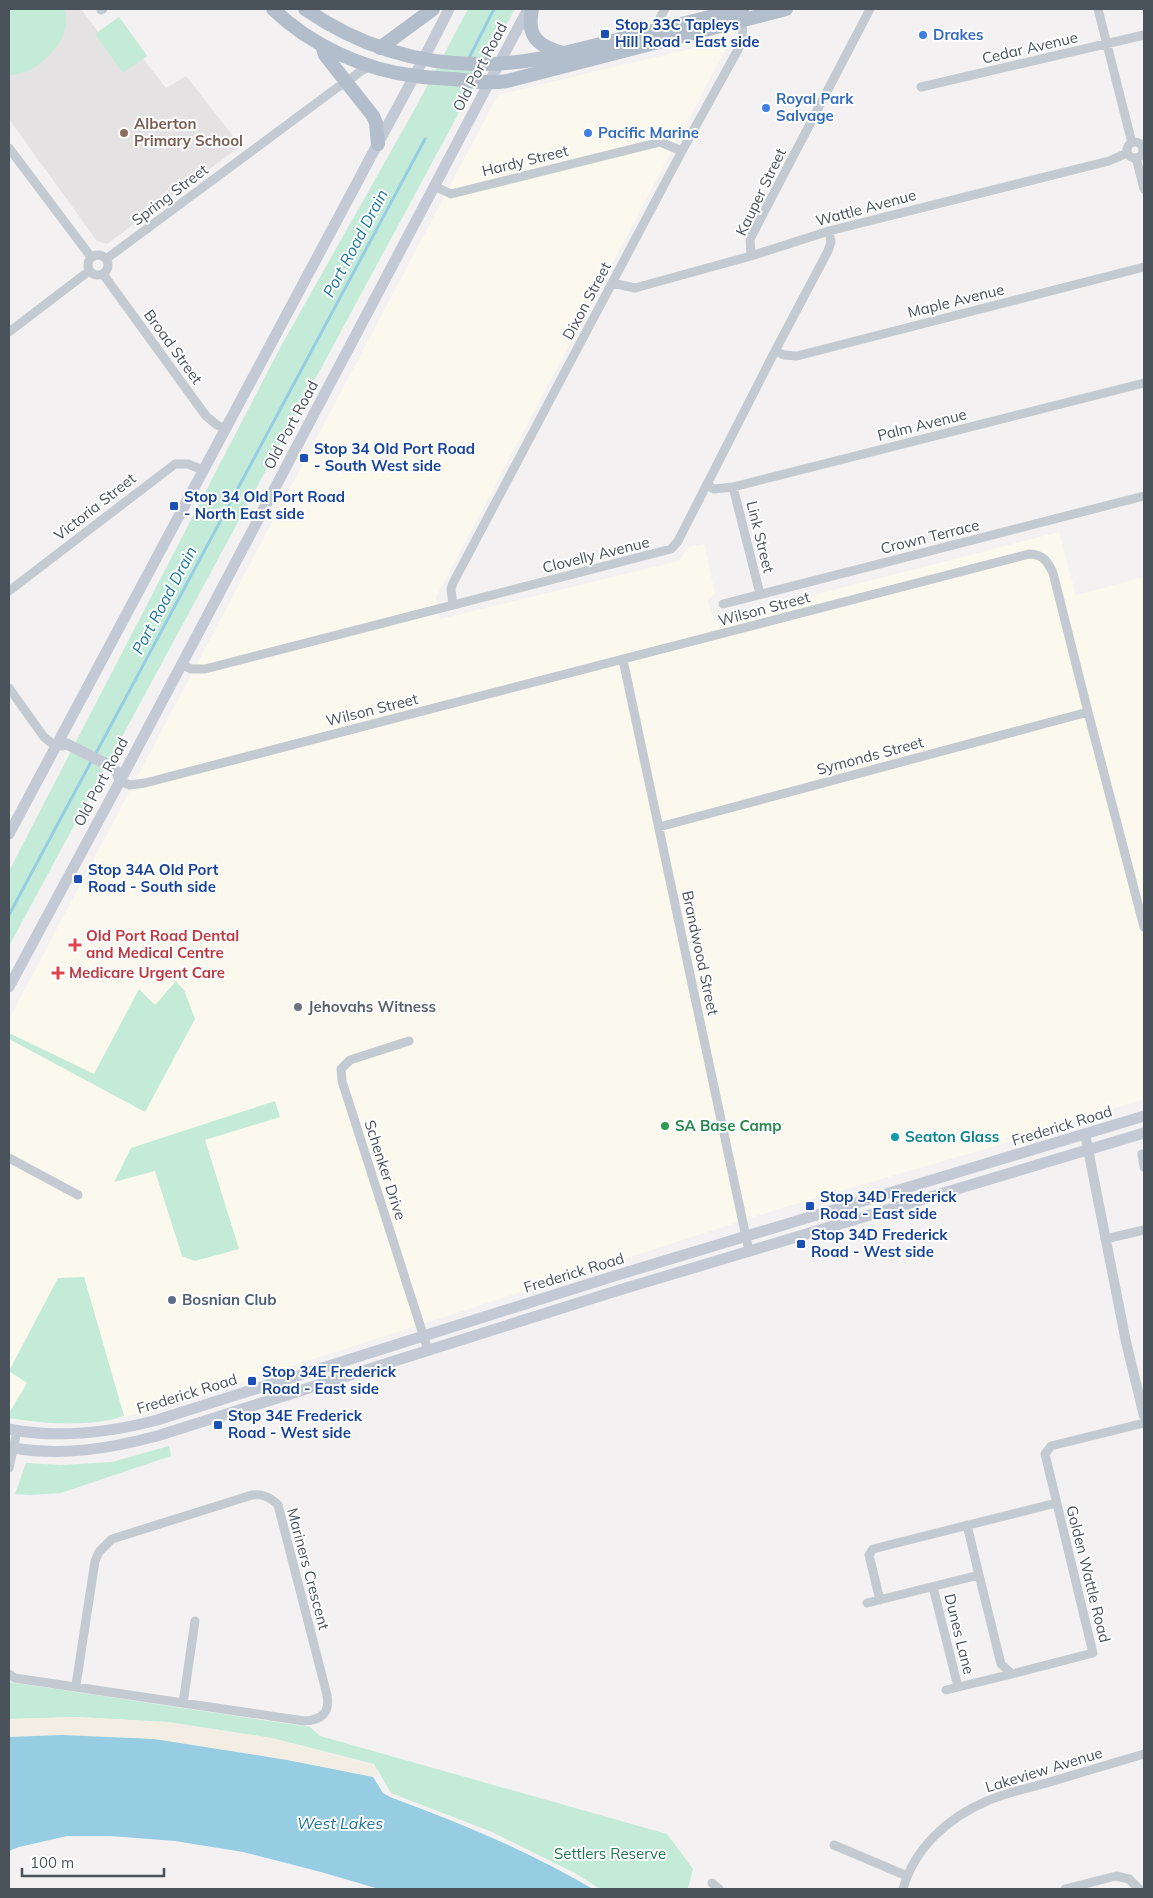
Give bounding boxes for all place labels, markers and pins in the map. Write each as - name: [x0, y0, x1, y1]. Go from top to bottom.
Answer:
- place label: Stop 33C Tapleys Hill Road - East side: [615, 15, 759, 51]
- place label: Drakes: [933, 25, 983, 44]
- marker: Stop 33C Tapleys Hill Road - East side: [599, 28, 611, 40]
- marker: Drakes: [917, 29, 929, 41]
- place label: Royal Park Salvage: [776, 89, 854, 125]
- marker: Royal Park Salvage: [760, 102, 772, 114]
- place label: Alberton Primary School: [134, 114, 243, 150]
- place label: Pacific Marine: [598, 123, 699, 142]
- marker: Alberton Primary School: [118, 127, 130, 139]
- marker: Pacific Marine: [582, 127, 594, 139]
- place label: Stop 34 Old Port Road - South West side: [314, 439, 475, 475]
- marker: Stop 34 Old Port Road - South West side: [298, 452, 310, 464]
- place label: Stop 34 Old Port Road - North East side: [184, 487, 345, 523]
- marker: Stop 34 Old Port Road - North East side: [168, 500, 180, 512]
- place label: Stop 34A Old Port Road - South side: [88, 860, 219, 896]
- marker: Stop 34A Old Port Road - South side: [72, 873, 84, 885]
- place label: Old Port Road Dental and Medical Centre: [86, 926, 239, 962]
- marker: Old Port Road Dental and Medical Centre: [68, 938, 82, 952]
- place label: Medicare Urgent Care: [69, 963, 225, 982]
- marker: Medicare Urgent Care: [51, 966, 65, 980]
- place label: Jehovahs Witness: [308, 997, 436, 1016]
- marker: Jehovahs Witness: [292, 1001, 304, 1013]
- place label: SA Base Camp: [675, 1116, 782, 1135]
- marker: SA Base Camp: [659, 1120, 671, 1132]
- place label: Seaton Glass: [905, 1127, 999, 1146]
- marker: Seaton Glass: [889, 1131, 901, 1143]
- place label: Stop 34D Frederick Road - East side: [820, 1187, 957, 1223]
- marker: Stop 34D Frederick Road - East side: [804, 1200, 816, 1212]
- place label: Stop 34D Frederick Road - West side: [811, 1225, 948, 1261]
- marker: Stop 34D Frederick Road - West side: [795, 1238, 807, 1250]
- place label: Bosnian Club: [182, 1290, 277, 1309]
- marker: Bosnian Club: [166, 1294, 178, 1306]
- place label: Stop 34E Frederick Road - East side: [262, 1362, 397, 1398]
- marker: Stop 34E Frederick Road - East side: [246, 1375, 258, 1387]
- place label: Stop 34E Frederick Road - West side: [228, 1406, 363, 1442]
- marker: Stop 34E Frederick Road - West side: [212, 1419, 224, 1431]

